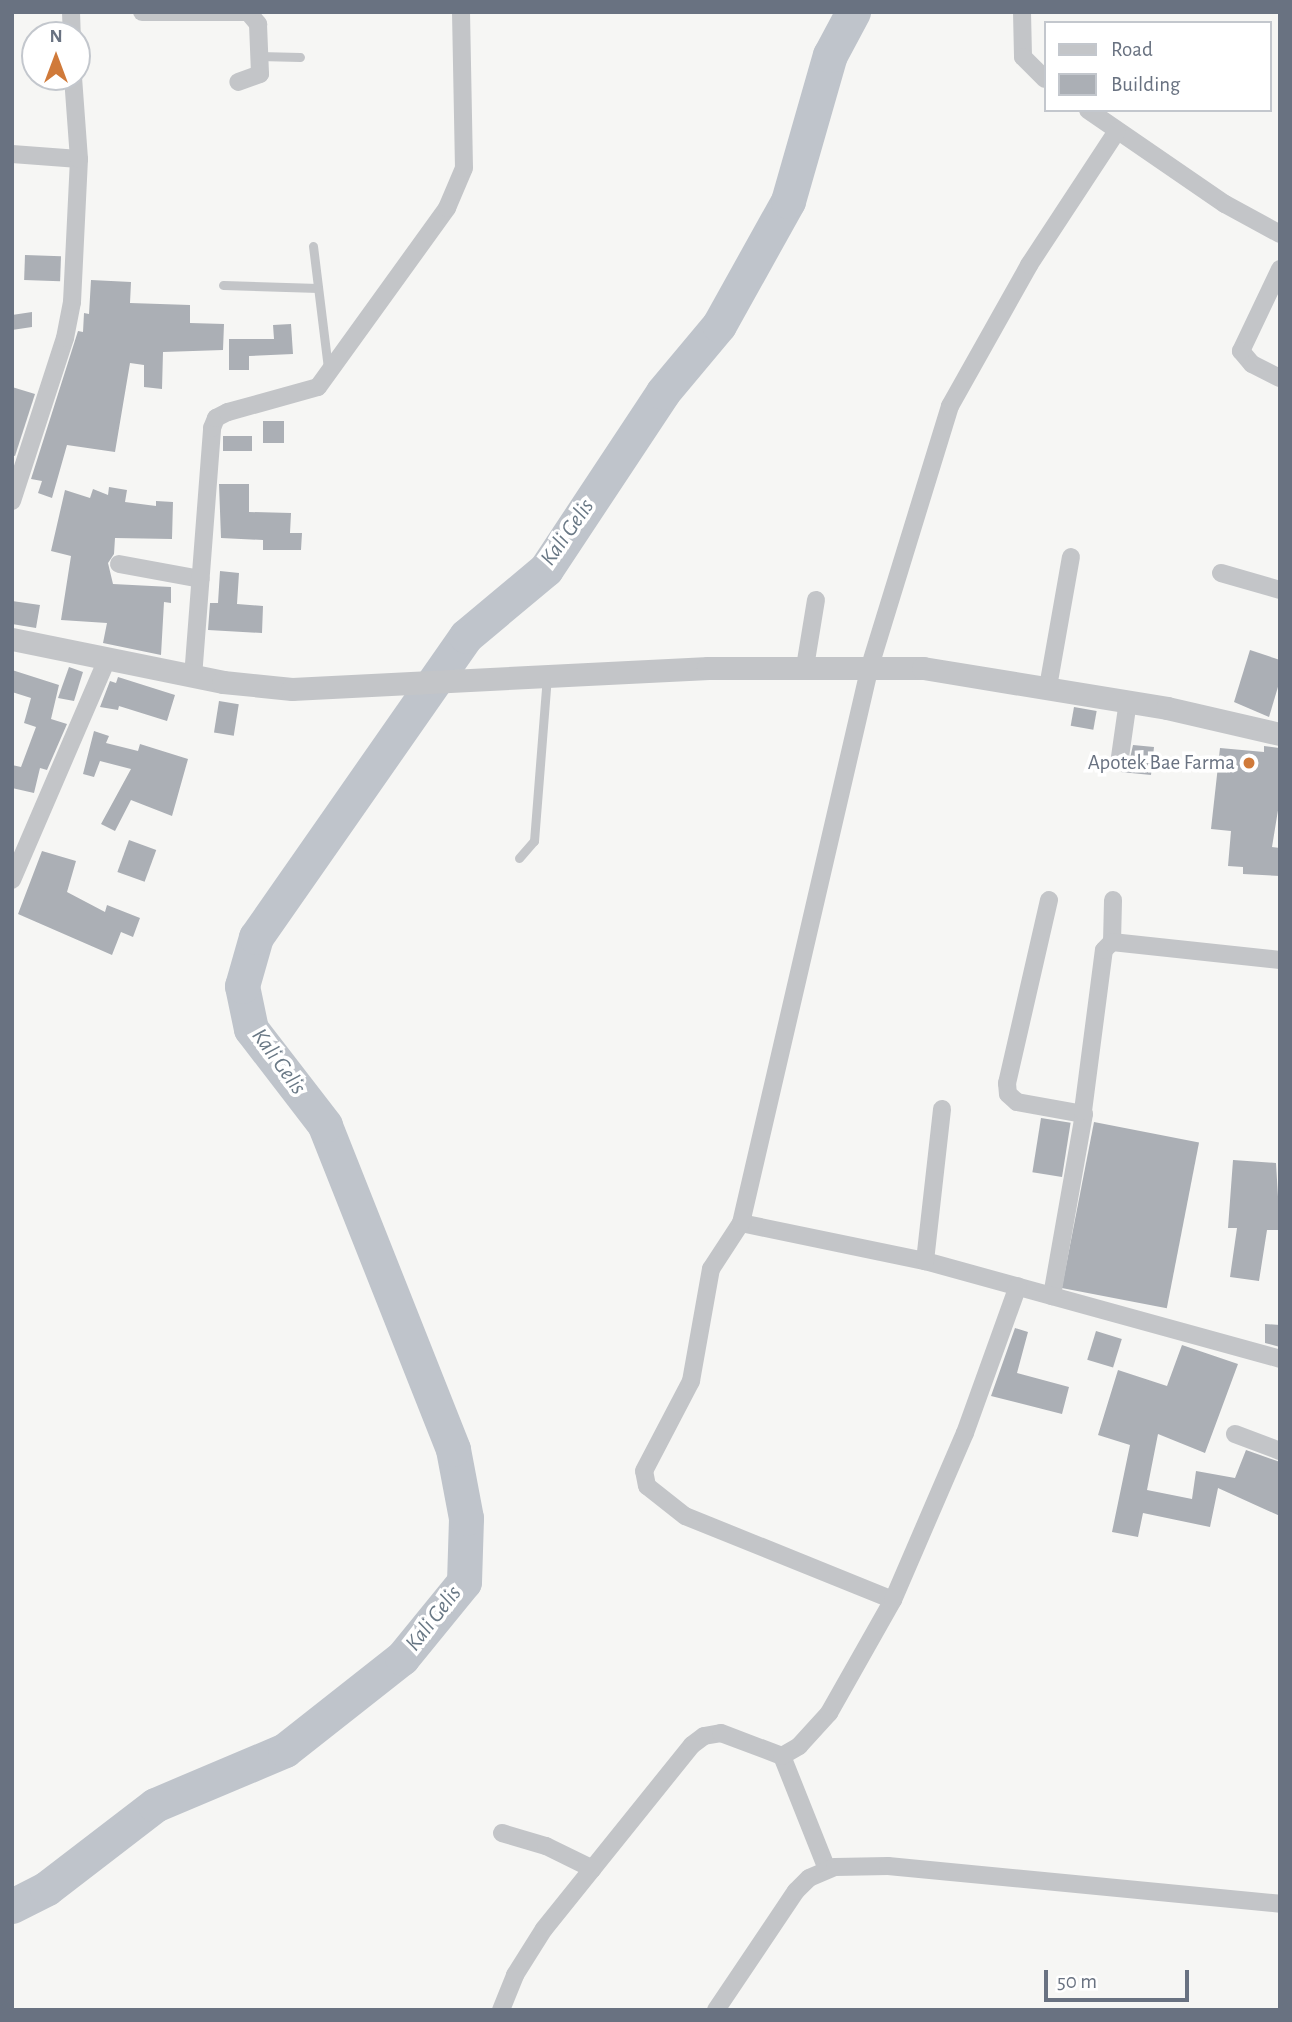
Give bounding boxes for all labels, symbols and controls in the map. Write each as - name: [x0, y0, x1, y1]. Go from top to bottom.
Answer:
- north arrow: [21, 21, 91, 91]
- legend: [1044, 21, 1271, 112]
- text: N: [49, 27, 63, 46]
- text: Road: [1111, 39, 1153, 60]
- text: Building: [1111, 74, 1180, 95]
- water label: Kali Gelis: [535, 494, 601, 572]
- place label: Apotek Bae Farma: [1088, 750, 1235, 776]
- marker: Apotek Bae Farma: [1241, 755, 1257, 771]
- water label: Kali Gelis: [245, 1024, 311, 1100]
- water label: Kali Gelis: [400, 1581, 468, 1657]
- scale bar: [1047, 1955, 1192, 1999]
- text: 50 m: [1057, 1971, 1097, 1992]

